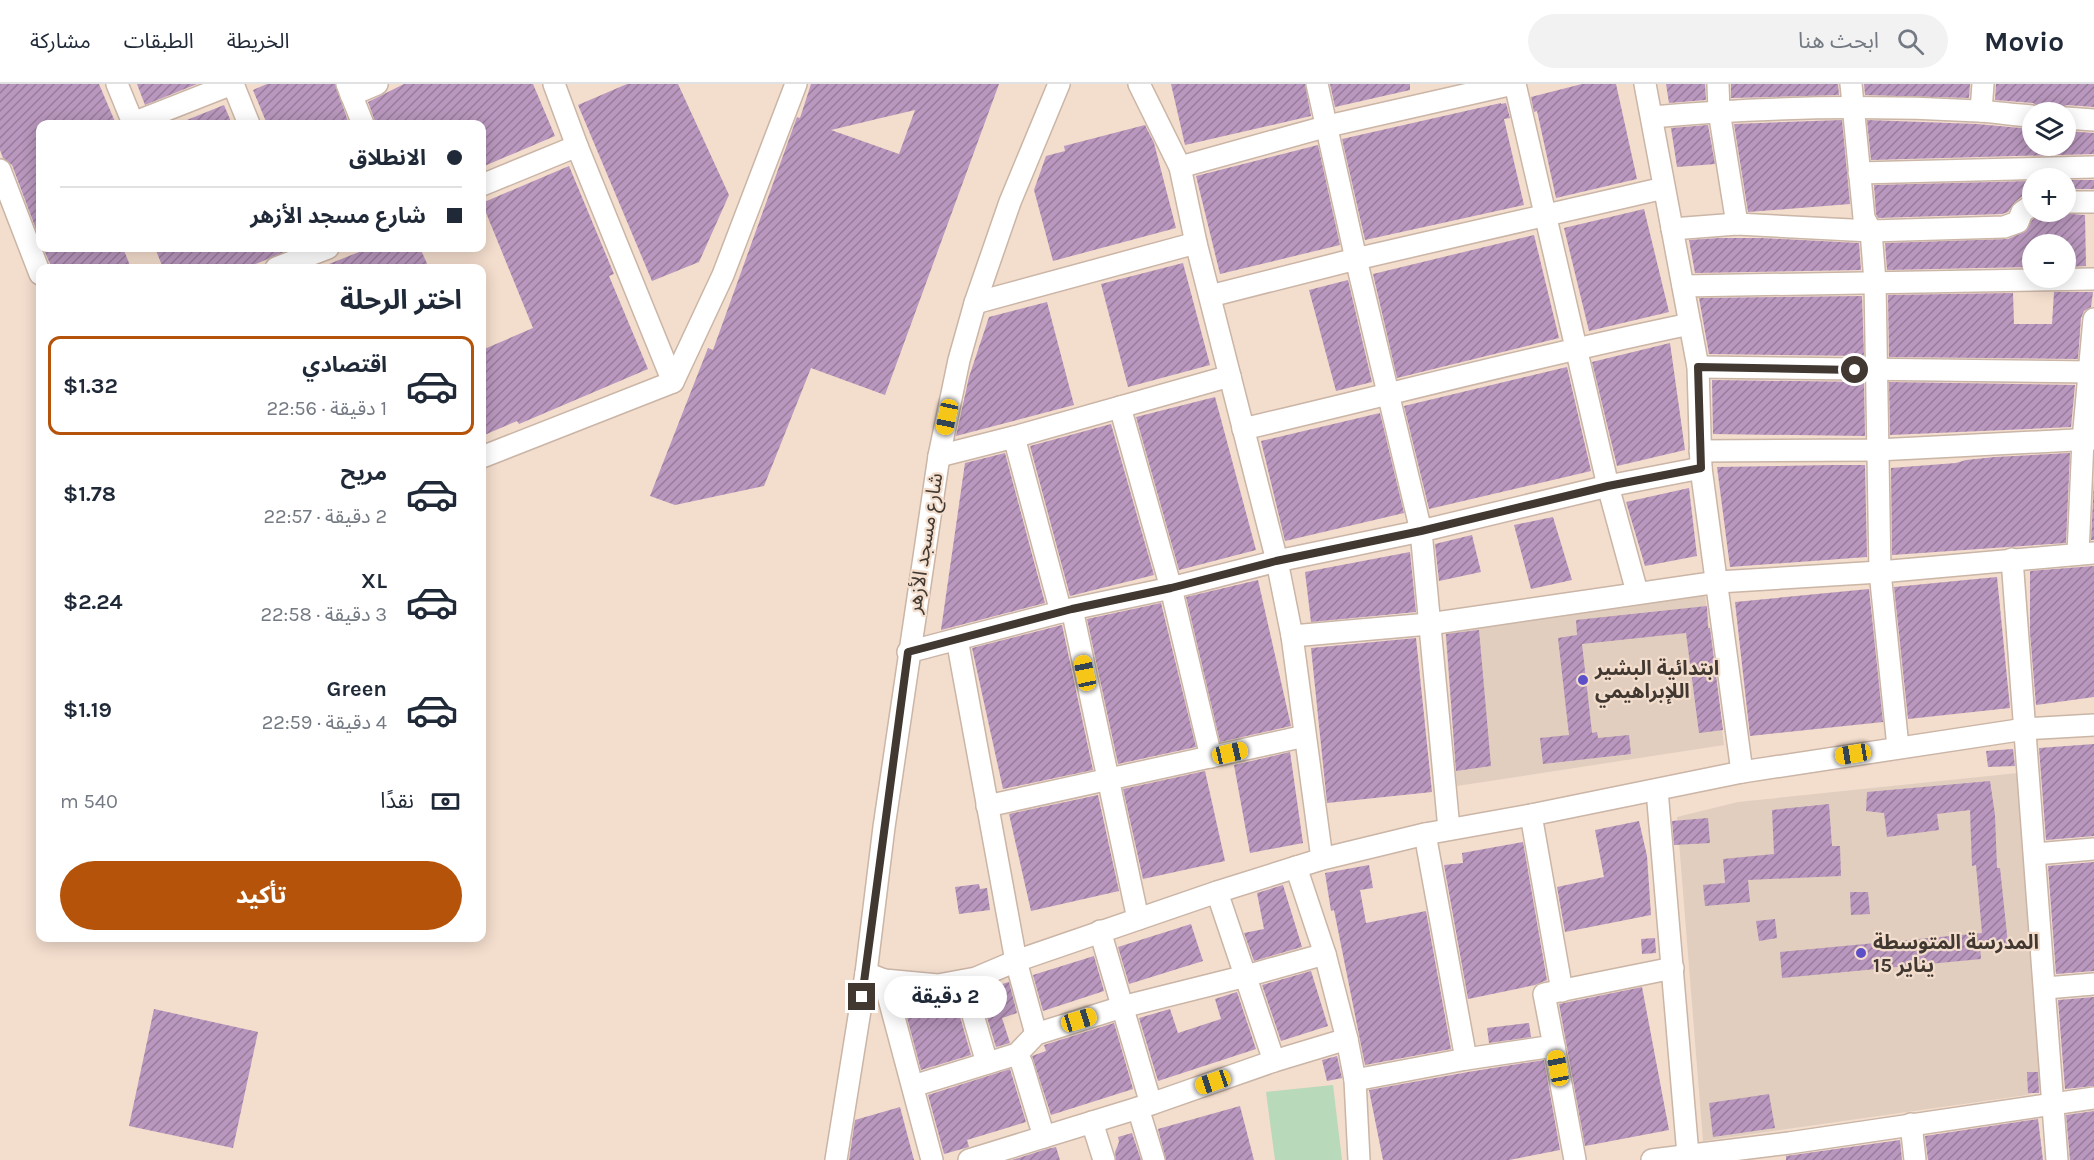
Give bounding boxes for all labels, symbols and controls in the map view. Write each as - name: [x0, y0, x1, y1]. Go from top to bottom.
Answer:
- search box: [1528, 14, 1948, 68]
- icon: search: [1894, 25, 1927, 58]
- text: Movio: [1984, 25, 2064, 58]
- text: ابحث هنا: [1798, 28, 1879, 54]
- text: مشاركة: [30, 29, 91, 53]
- text: الطبقات: [124, 29, 194, 53]
- text: الخريطة: [227, 29, 290, 53]
- map controls: [2022, 102, 2076, 288]
- button: layers: [2022, 102, 2076, 156]
- text: الانطلاق: [349, 145, 426, 171]
- button: +: [2022, 168, 2076, 222]
- text: شارع مسجد الأزهر: [250, 203, 426, 229]
- button: −: [2022, 234, 2076, 288]
- text: اختر الرحلة: [340, 284, 462, 316]
- text: اقتصادي: [302, 352, 387, 378]
- route start: [1841, 356, 1868, 383]
- icon: car: [405, 359, 459, 413]
- text: $1.32: [63, 373, 118, 399]
- text: 1 دقيقة · 22:56: [266, 397, 387, 420]
- car: [934, 398, 960, 436]
- text: مريح: [341, 460, 387, 486]
- icon: car: [405, 467, 459, 521]
- street label: شارع مسجد الأزهر: [902, 471, 950, 616]
- text: $1.78: [63, 481, 116, 507]
- text: 2 دقيقة · 22:57: [264, 505, 387, 528]
- text: XL: [361, 568, 387, 594]
- icon: car: [405, 575, 459, 629]
- text: $2.24: [63, 589, 123, 615]
- text: 3 دقيقة · 22:58: [260, 603, 387, 626]
- car: [1072, 654, 1098, 692]
- place label: ابتدائية البشير اللإبراهيمي: [1594, 657, 1719, 707]
- marker: ابتدائية البشير اللإبراهيمي: [1576, 673, 1590, 687]
- text: Green: [326, 676, 387, 702]
- icon: car: [405, 683, 459, 737]
- text: $1.19: [63, 697, 112, 723]
- text: 4 دقيقة · 22:59: [262, 711, 387, 734]
- car: [1210, 740, 1250, 766]
- car: [1834, 742, 1872, 766]
- icon: cash: [429, 785, 462, 818]
- text: نقدًا: [380, 788, 414, 814]
- text: 540 m: [60, 790, 118, 813]
- button: تأكيد: [60, 861, 462, 930]
- place label: المدرسة المتوسطة 15 يناير: [1873, 931, 2039, 977]
- marker: المدرسة المتوسطة 15 يناير: [1854, 946, 1868, 960]
- callout: 2 دقيقة: [883, 976, 1006, 1018]
- route end: [848, 983, 875, 1010]
- text: 2 دقيقة: [912, 985, 979, 1008]
- car: [1059, 1006, 1099, 1034]
- car: [1546, 1049, 1570, 1087]
- car: [1193, 1068, 1233, 1096]

